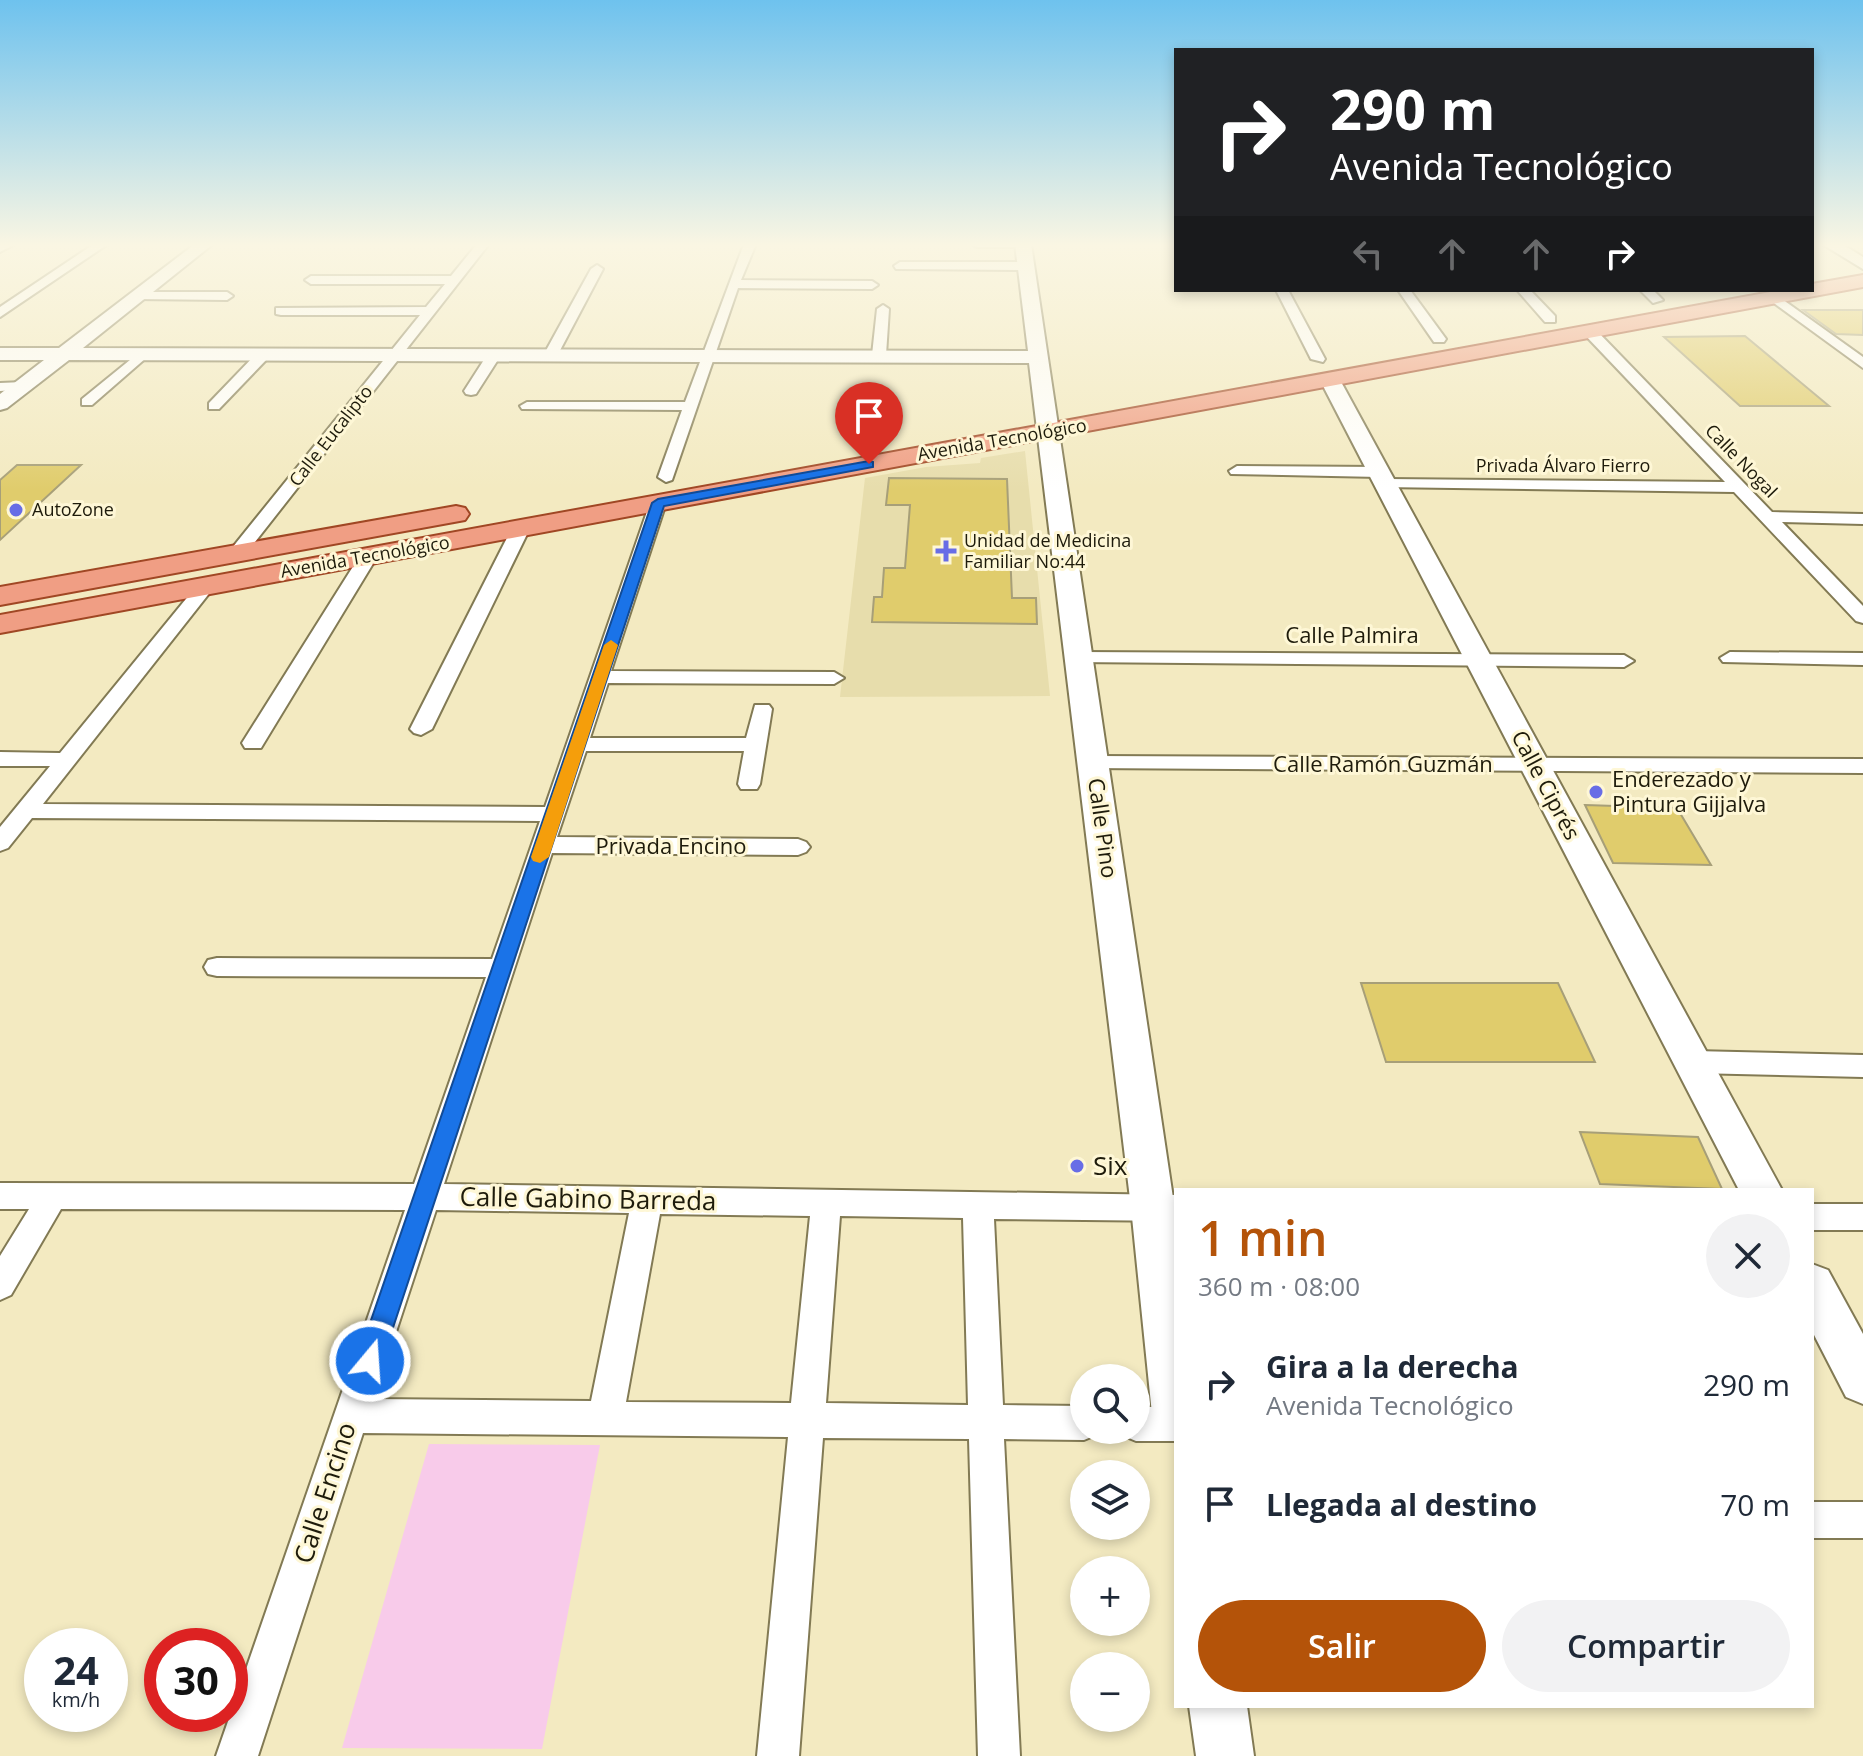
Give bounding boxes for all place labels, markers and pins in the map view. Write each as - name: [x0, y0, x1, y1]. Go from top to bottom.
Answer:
- pin: [835, 382, 903, 464]
- place label: AutoZone: [32, 497, 114, 521]
- marker: AutoZone: [7, 501, 25, 519]
- place label: Unidad de Medicina Familiar No:44: [964, 528, 1131, 573]
- marker: Unidad de Medicina Familiar No:44: [935, 540, 957, 562]
- place label: Enderezado y Pintura Gijjalva: [1612, 763, 1766, 818]
- marker: Enderezado y Pintura Gijjalva: [1587, 783, 1605, 801]
- place label: Six: [1093, 1147, 1128, 1183]
- marker: Six: [1068, 1157, 1086, 1175]

